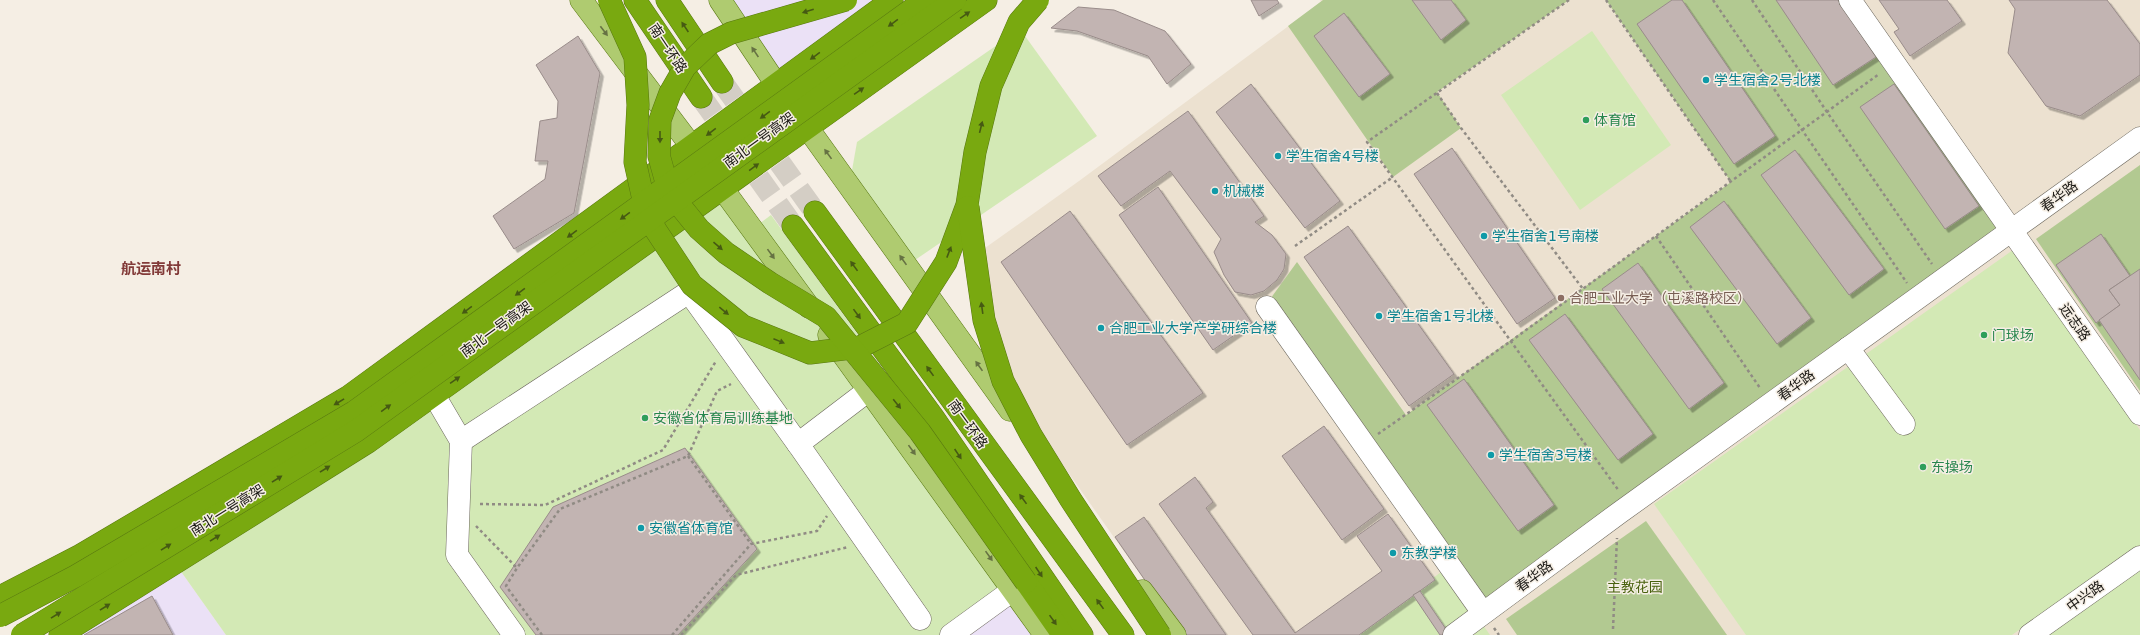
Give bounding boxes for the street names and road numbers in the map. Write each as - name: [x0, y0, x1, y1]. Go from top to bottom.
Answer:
- street label: 南一环路: [646, 20, 690, 76]
- street label: 南北一号高架: [720, 109, 798, 171]
- street label: 春华路: [2037, 177, 2081, 215]
- street label: 南北一号高架: [457, 298, 535, 360]
- street label: 远志路: [2056, 300, 2094, 344]
- street label: 春华路: [1774, 366, 1818, 404]
- street label: 南一环路: [945, 397, 991, 451]
- street label: 南北一号高架: [187, 481, 267, 539]
- street label: 春华路: [1512, 557, 1556, 595]
- street label: 中兴路: [2063, 577, 2107, 615]

